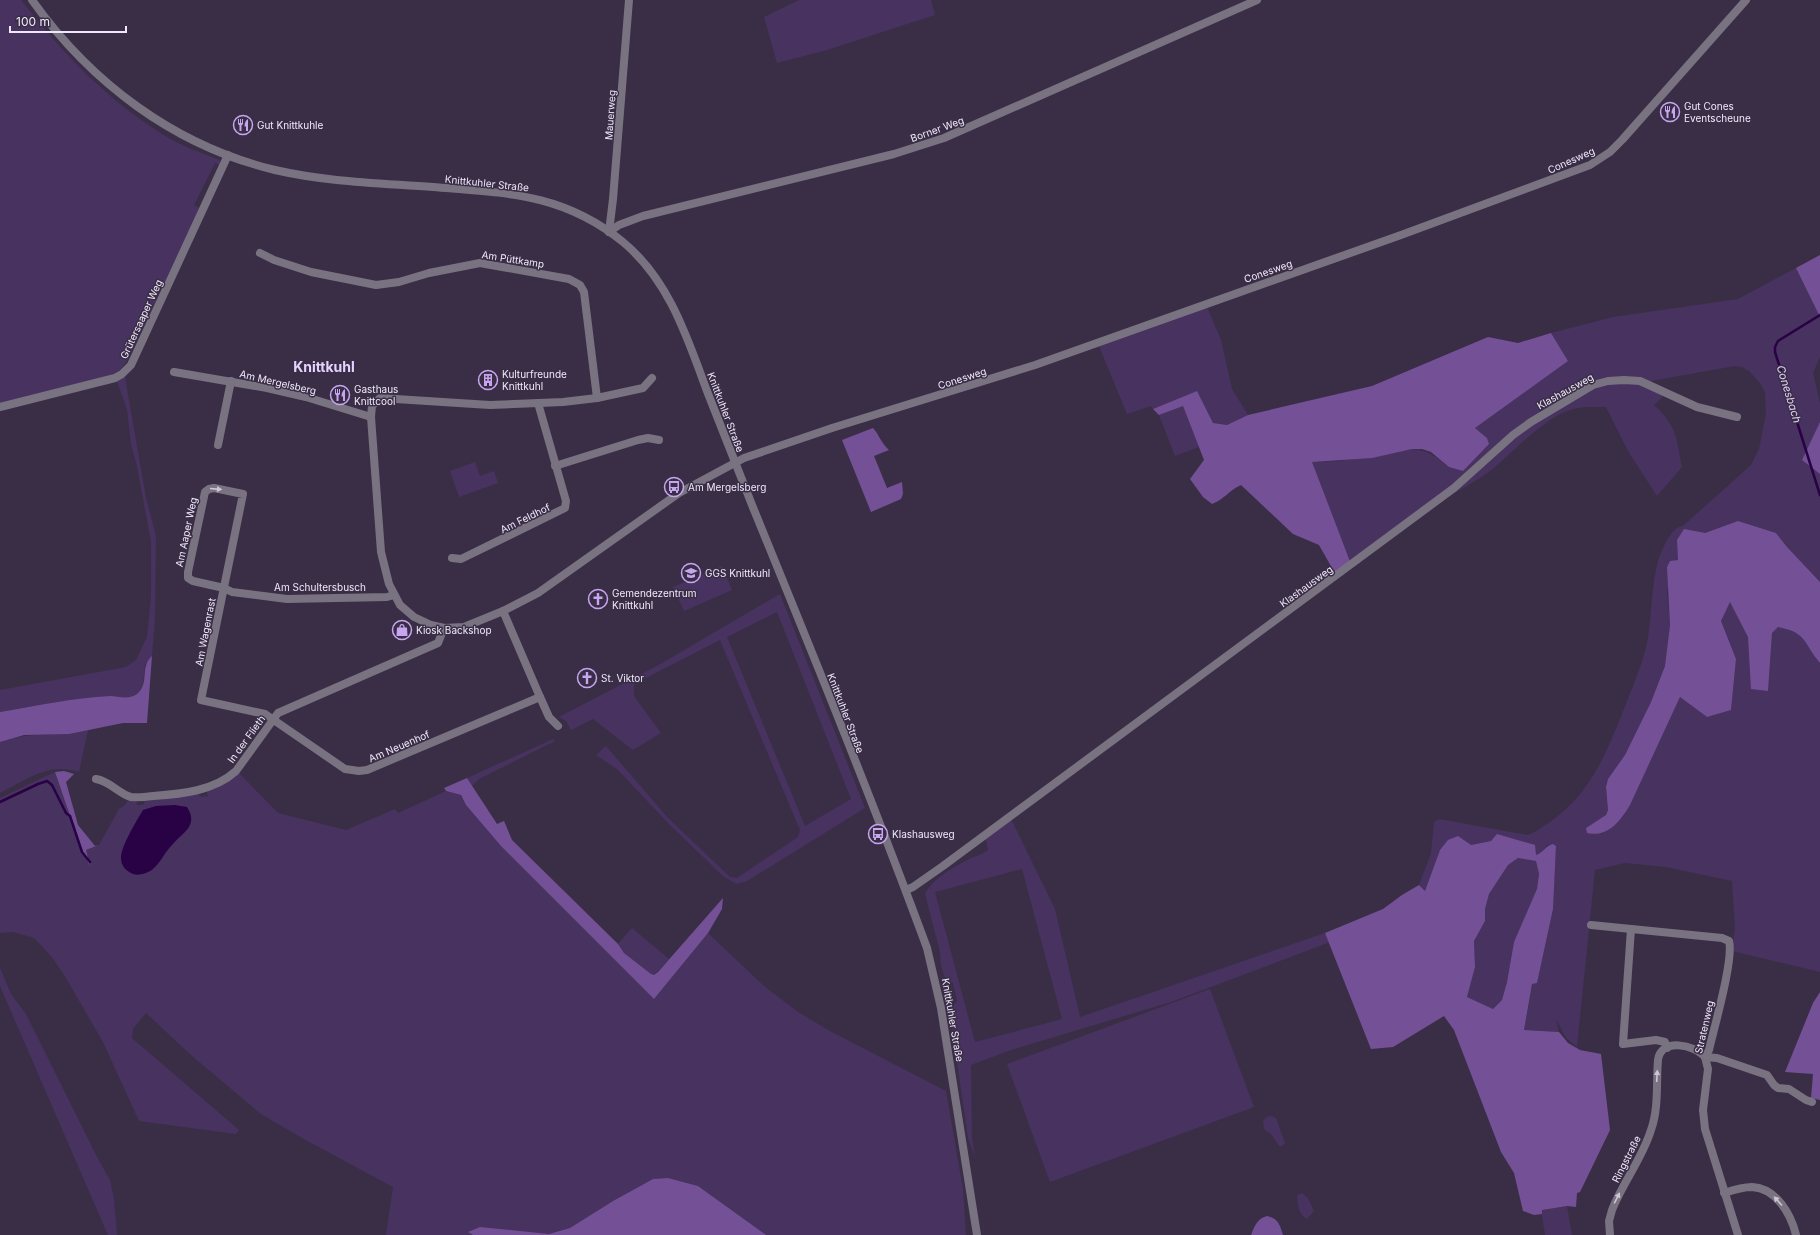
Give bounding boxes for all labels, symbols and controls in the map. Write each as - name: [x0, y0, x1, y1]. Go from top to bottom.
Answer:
- scale bar: [10, 8, 126, 34]
- text: 100 m: [16, 14, 50, 29]
- street label: Mauerweg: [602, 90, 618, 140]
- place label: Gut Cones Eventscheune: [1684, 100, 1751, 124]
- restaurant icon: Gut Cones Eventscheune: [1659, 101, 1681, 123]
- restaurant icon: Gut Knittkuhle: [232, 114, 254, 136]
- street label: Borner Weg: [909, 114, 965, 144]
- place label: Gut Knittkuhle: [257, 119, 324, 131]
- street label: Conesweg: [1546, 144, 1596, 176]
- street label: Knittkuhler Straße: [444, 173, 530, 193]
- street label: Am Püttkamp: [481, 248, 545, 270]
- street label: Conesweg: [1242, 257, 1294, 285]
- street label: Grütersaaper Weg: [117, 277, 165, 361]
- district label: Knittkuhl: [293, 358, 355, 375]
- water label: Conesbach: [1774, 363, 1805, 425]
- street label: Conesweg: [936, 365, 988, 391]
- street label: Am Mergelsberg: [239, 367, 317, 397]
- place label: Kulturfreunde Knittkuhl: [502, 368, 567, 392]
- building icon: Kulturfreunde Knittkuhl: [477, 369, 499, 391]
- street label: Knittkuhler Straße: [705, 370, 747, 454]
- street label: Klashausweg: [1535, 371, 1595, 411]
- place label: Gasthaus Knittcool: [354, 383, 398, 407]
- restaurant icon: Gasthaus Knittcool: [329, 384, 351, 406]
- bus stop icon: Am Mergelsberg: [663, 476, 685, 498]
- place label: Am Mergelsberg: [688, 481, 766, 493]
- one-way arrow: [209, 486, 222, 493]
- street label: Am Aaper Weg: [173, 496, 199, 568]
- street label: Am Feldhof: [498, 501, 552, 535]
- school or university icon: GGS Knittkuhl: [680, 562, 702, 584]
- street label: Klashausweg: [1277, 563, 1335, 609]
- place label: GGS Knittkuhl: [705, 567, 770, 579]
- street label: Am Schultersbusch: [274, 581, 366, 593]
- place label: Gemendezentrum Knittkuhl: [612, 587, 696, 611]
- church icon: Gemendezentrum Knittkuhl: [587, 588, 609, 610]
- street label: Am Wagenrast: [193, 596, 218, 667]
- shop icon: Kiosk Backshop: [391, 619, 413, 641]
- place label: Kiosk Backshop: [416, 624, 492, 636]
- church icon: St. Viktor: [576, 667, 598, 689]
- street label: Knittkuhler Straße: [825, 671, 867, 755]
- place label: St. Viktor: [601, 672, 644, 684]
- street label: In der Flieth: [225, 713, 267, 765]
- street label: Am Neuenhof: [367, 728, 432, 764]
- bus stop icon: Klashausweg: [867, 823, 889, 845]
- place label: Klashausweg: [892, 828, 955, 840]
- street label: Knittkuhler Straße: [940, 977, 966, 1063]
- street label: Stratenweg: [1692, 999, 1716, 1055]
- one-way arrow: [1653, 1070, 1660, 1082]
- street label: Ringstraße: [1609, 1133, 1643, 1184]
- one-way arrow: [1614, 1192, 1621, 1203]
- one-way arrow: [1773, 1196, 1783, 1206]

